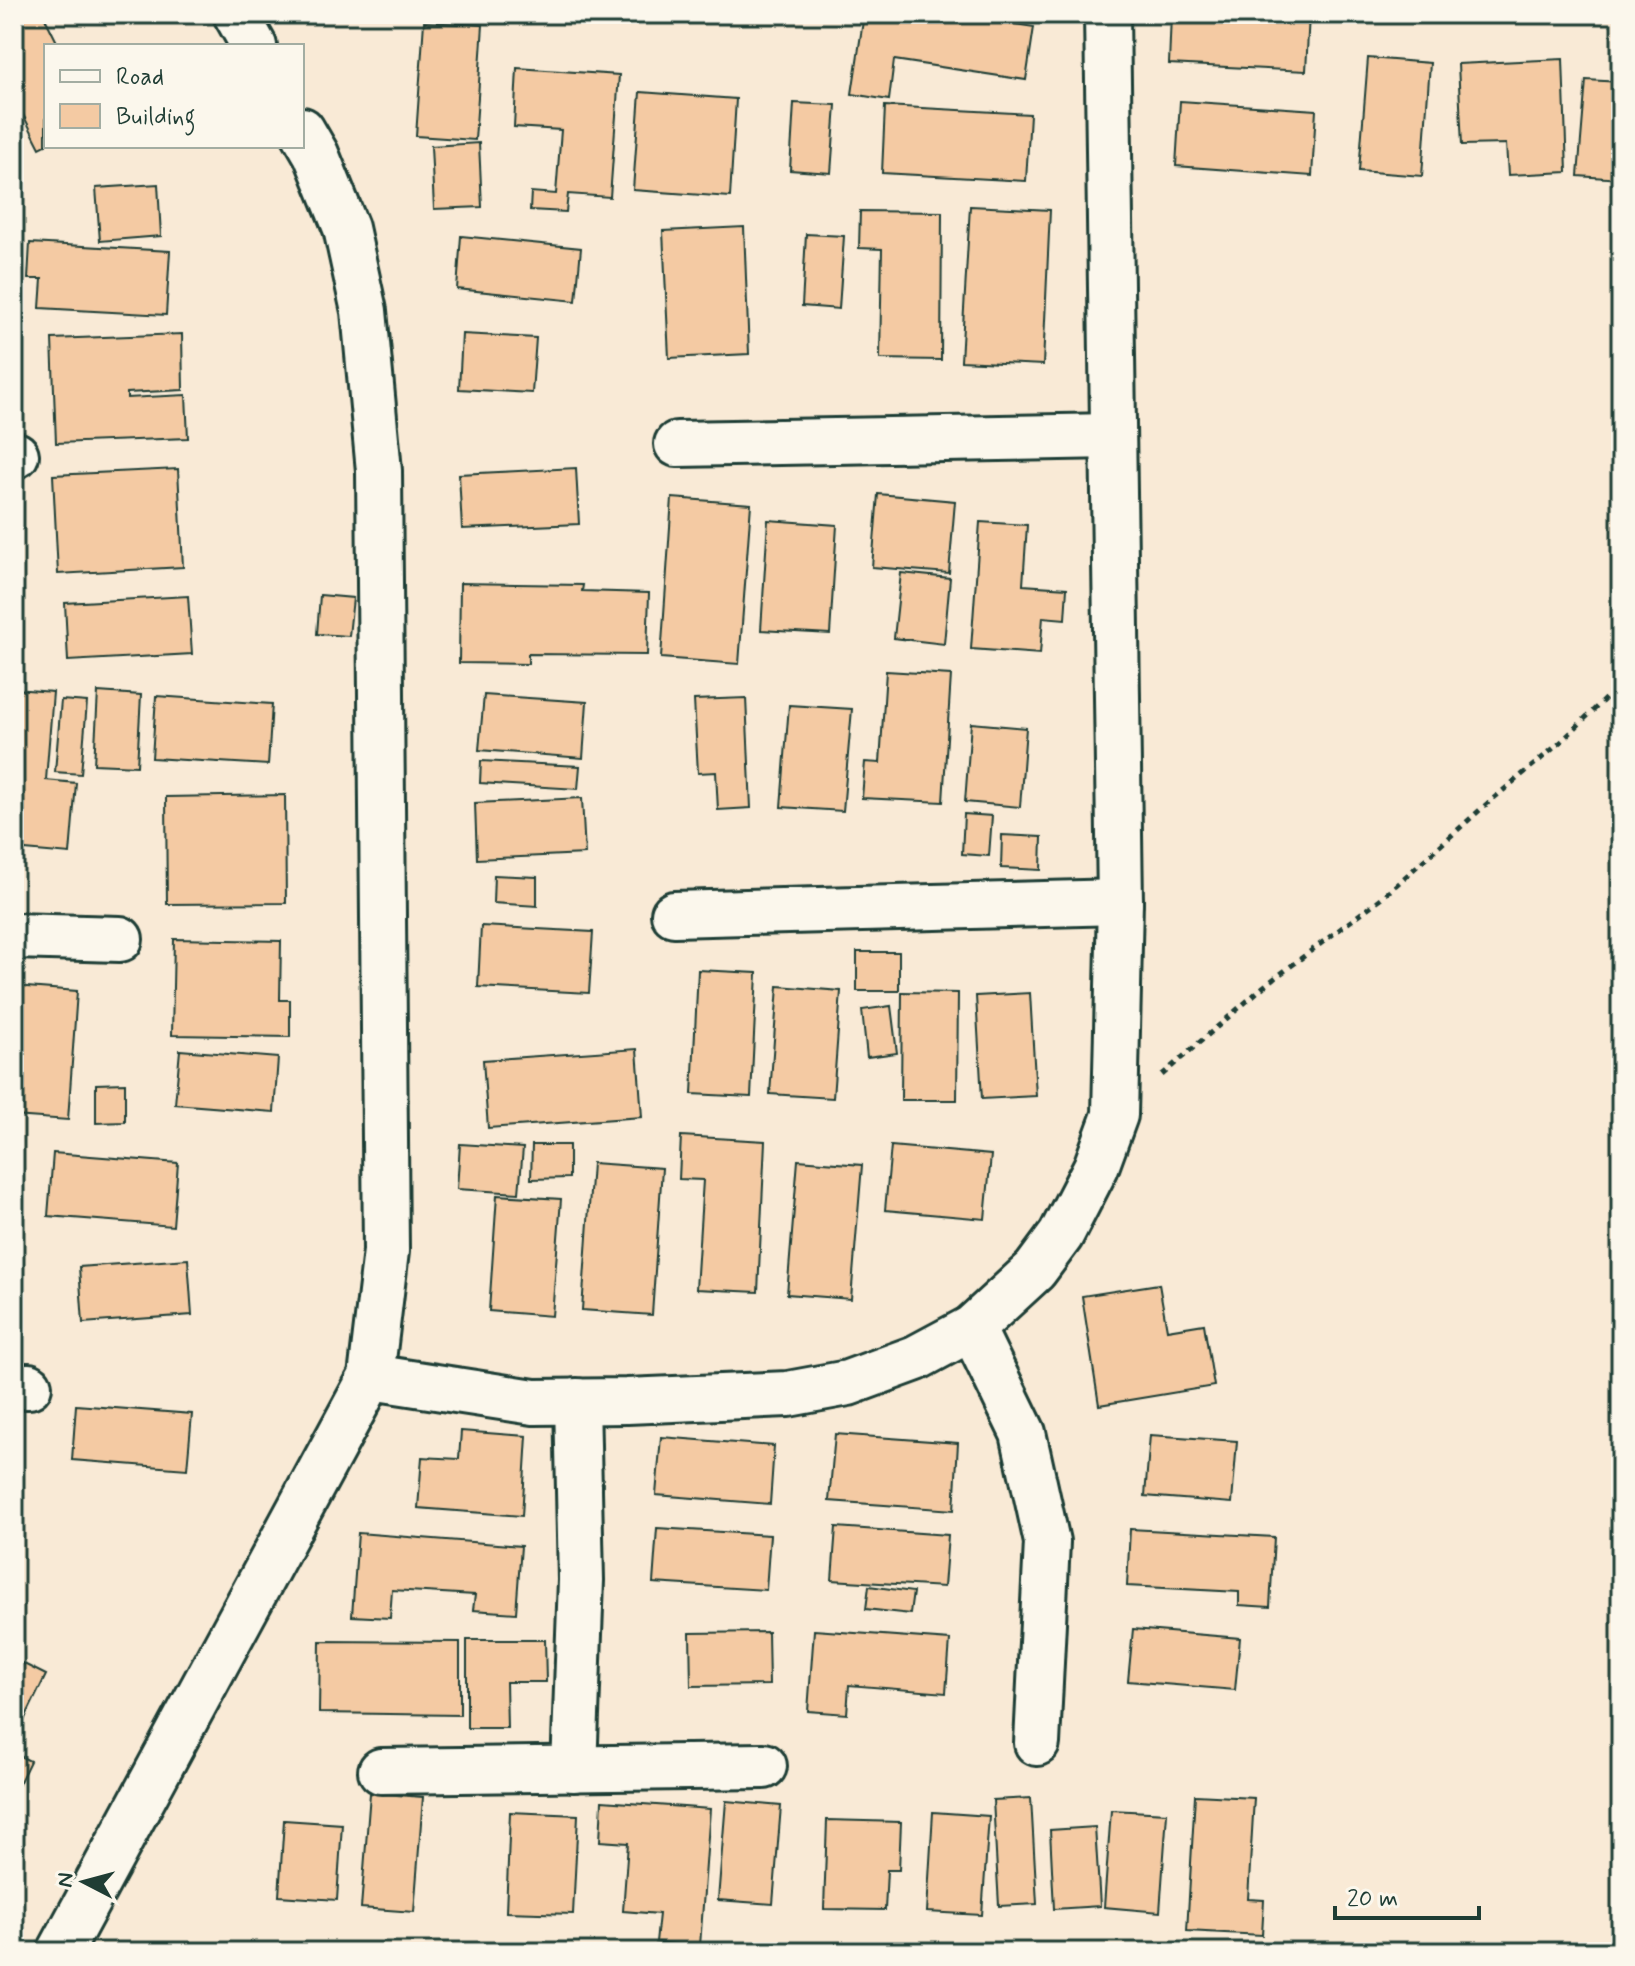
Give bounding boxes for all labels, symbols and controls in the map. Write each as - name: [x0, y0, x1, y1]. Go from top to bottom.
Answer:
- legend: [44, 44, 304, 148]
- text: Road: [116, 62, 164, 93]
- text: Building: [116, 102, 196, 136]
- north arrow: [44, 1842, 124, 1922]
- scale bar: [1335, 1870, 1479, 1920]
- text: N: [51, 1871, 81, 1889]
- text: 20 m: [1347, 1884, 1398, 1915]

